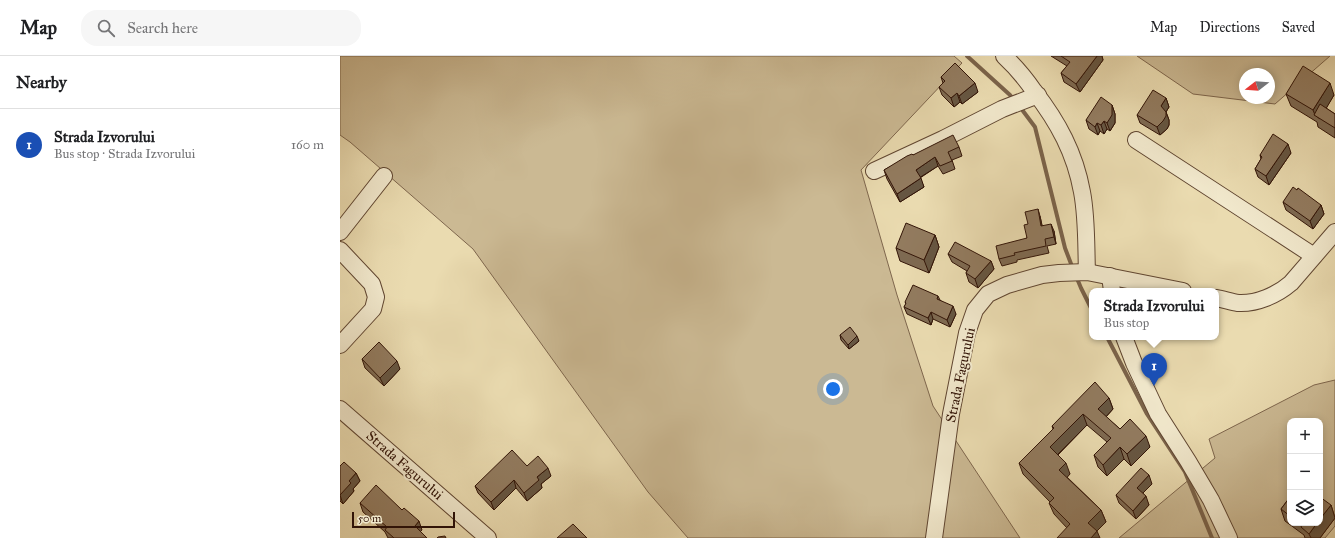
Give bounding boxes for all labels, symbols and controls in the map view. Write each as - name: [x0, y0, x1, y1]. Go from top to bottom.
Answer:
- search box: [81, 10, 361, 46]
- text: Map: [20, 16, 57, 39]
- icon: search: [95, 17, 117, 39]
- text: Search here: [127, 19, 198, 37]
- text: Map: [1150, 19, 1177, 36]
- text: Directions: [1199, 19, 1260, 36]
- text: Saved: [1282, 19, 1315, 36]
- north arrow: [1239, 68, 1275, 104]
- text: Nearby: [16, 72, 67, 93]
- text: Strada Izvorului: [54, 128, 155, 146]
- text: 1: [26, 137, 32, 153]
- text: 160 m: [291, 137, 324, 153]
- text: Bus stop · Strada Izvorului: [54, 146, 195, 162]
- popup: [1089, 288, 1219, 340]
- text: Strada Izvorului: [1104, 297, 1204, 315]
- text: Bus stop: [1104, 315, 1149, 331]
- street label: Strada Fagurului: [942, 326, 979, 424]
- pin: 1: [1141, 353, 1167, 386]
- your location: [823, 379, 843, 399]
- map controls: [1287, 418, 1323, 526]
- button: +: [1287, 418, 1323, 454]
- street label: Strada Fagurului: [363, 427, 447, 504]
- button: −: [1287, 454, 1323, 490]
- button: layers: [1287, 490, 1323, 526]
- scale bar: [352, 510, 455, 529]
- text: 50 m: [358, 512, 381, 525]

